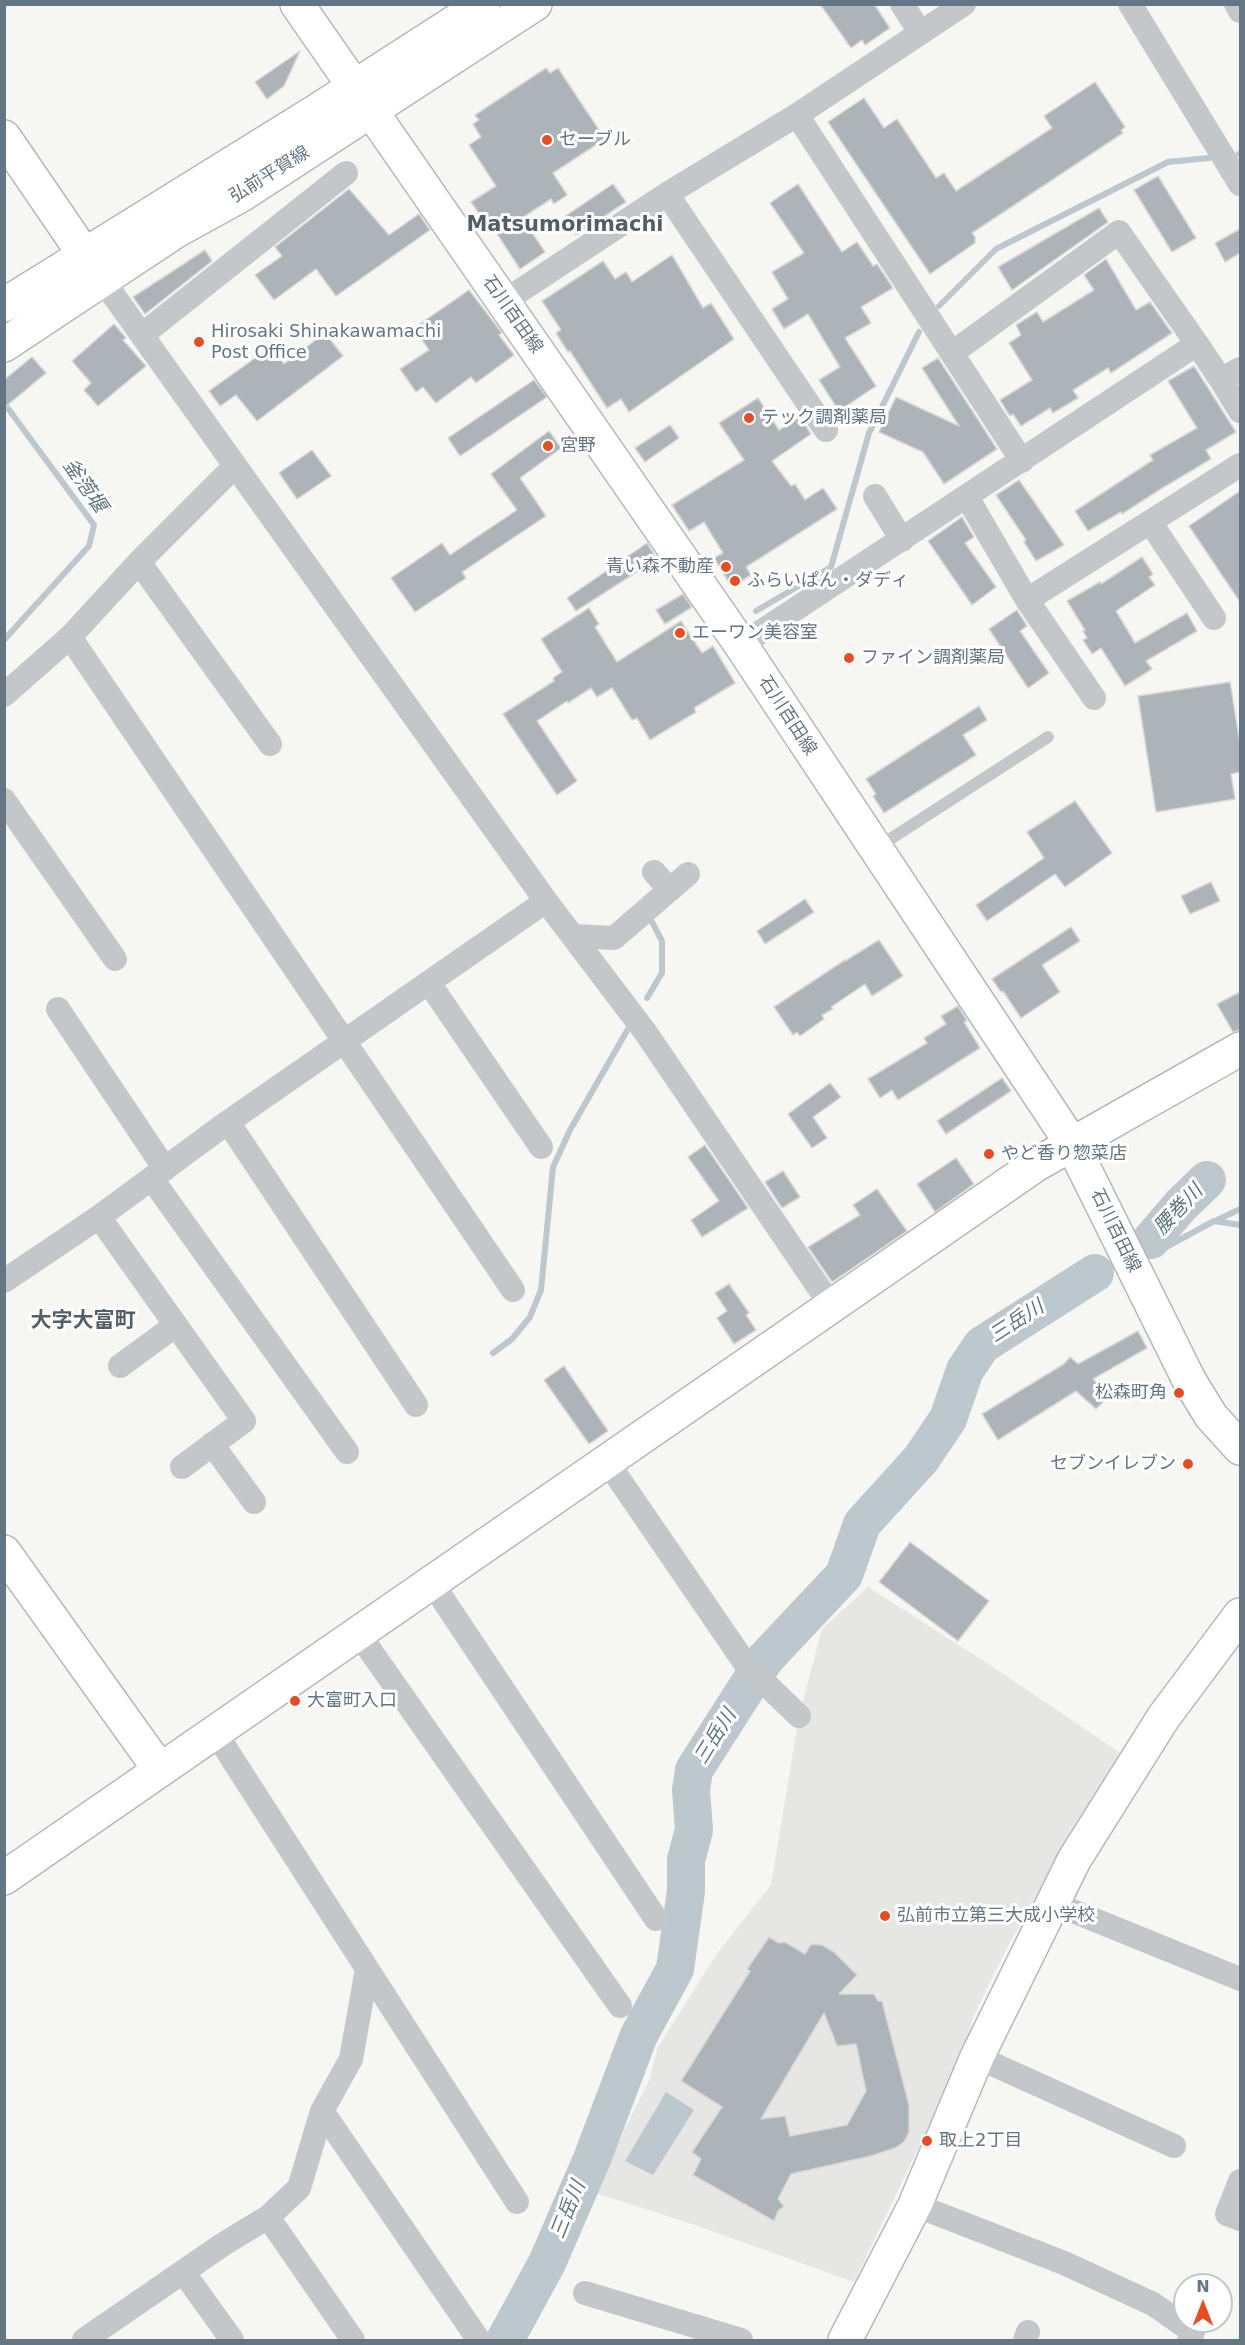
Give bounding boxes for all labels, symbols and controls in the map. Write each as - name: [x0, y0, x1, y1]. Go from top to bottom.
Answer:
- place label: セーブル: [559, 129, 631, 151]
- marker: セーブル: [540, 133, 554, 147]
- street label: 弘前平賀線: [226, 142, 314, 208]
- district label: Matsumorimachi: [466, 213, 664, 239]
- street label: 石川百田線: [477, 272, 547, 358]
- place label: Hirosaki Shinakawamachi Post Office: [211, 321, 441, 364]
- marker: Hirosaki Shinakawamachi Post Office: [192, 335, 206, 349]
- place label: テック調剤薬局: [761, 407, 887, 429]
- marker: テック調剤薬局: [742, 411, 756, 425]
- place label: 宮野: [560, 435, 596, 457]
- marker: 宮野: [541, 439, 555, 453]
- water label: 釜萢堰: [57, 455, 111, 517]
- place label: 青い森不動産: [606, 556, 714, 578]
- marker: 青い森不動産: [719, 560, 733, 574]
- place label: ふらいぱん・ダディ: [747, 570, 909, 592]
- marker: ふらいぱん・ダディ: [728, 574, 742, 588]
- place label: エーワン美容室: [692, 622, 818, 644]
- marker: エーワン美容室: [673, 626, 687, 640]
- place label: ファイン調剤薬局: [861, 647, 1005, 669]
- marker: ファイン調剤薬局: [842, 651, 856, 665]
- street label: 石川百田線: [753, 672, 821, 760]
- place label: やど香り惣菜店: [1001, 1143, 1127, 1165]
- marker: やど香り惣菜店: [982, 1147, 996, 1161]
- water label: 腰巻川: [1150, 1180, 1208, 1240]
- street label: 石川百田線: [1086, 1186, 1144, 1276]
- water label: 三岳川: [985, 1296, 1049, 1348]
- district label: 大字大富町: [31, 1309, 135, 1335]
- place label: 松森町角: [1095, 1382, 1167, 1404]
- marker: 松森町角: [1172, 1386, 1186, 1400]
- place label: セブンイレブン: [1050, 1453, 1176, 1475]
- marker: セブンイレブン: [1181, 1457, 1195, 1471]
- place label: 大富町入口: [307, 1690, 397, 1712]
- marker: 大富町入口: [288, 1694, 302, 1708]
- water label: 三岳川: [690, 1705, 742, 1769]
- place label: 弘前市立第三大成小学校: [897, 1905, 1095, 1927]
- marker: 弘前市立第三大成小学校: [878, 1909, 892, 1923]
- place label: 取上2丁目: [939, 2130, 1022, 2152]
- marker: 取上2丁目: [920, 2134, 934, 2148]
- water label: 三岳川: [547, 2178, 591, 2242]
- north arrow: [1173, 2273, 1233, 2333]
- text: N: [1196, 2277, 1210, 2296]

